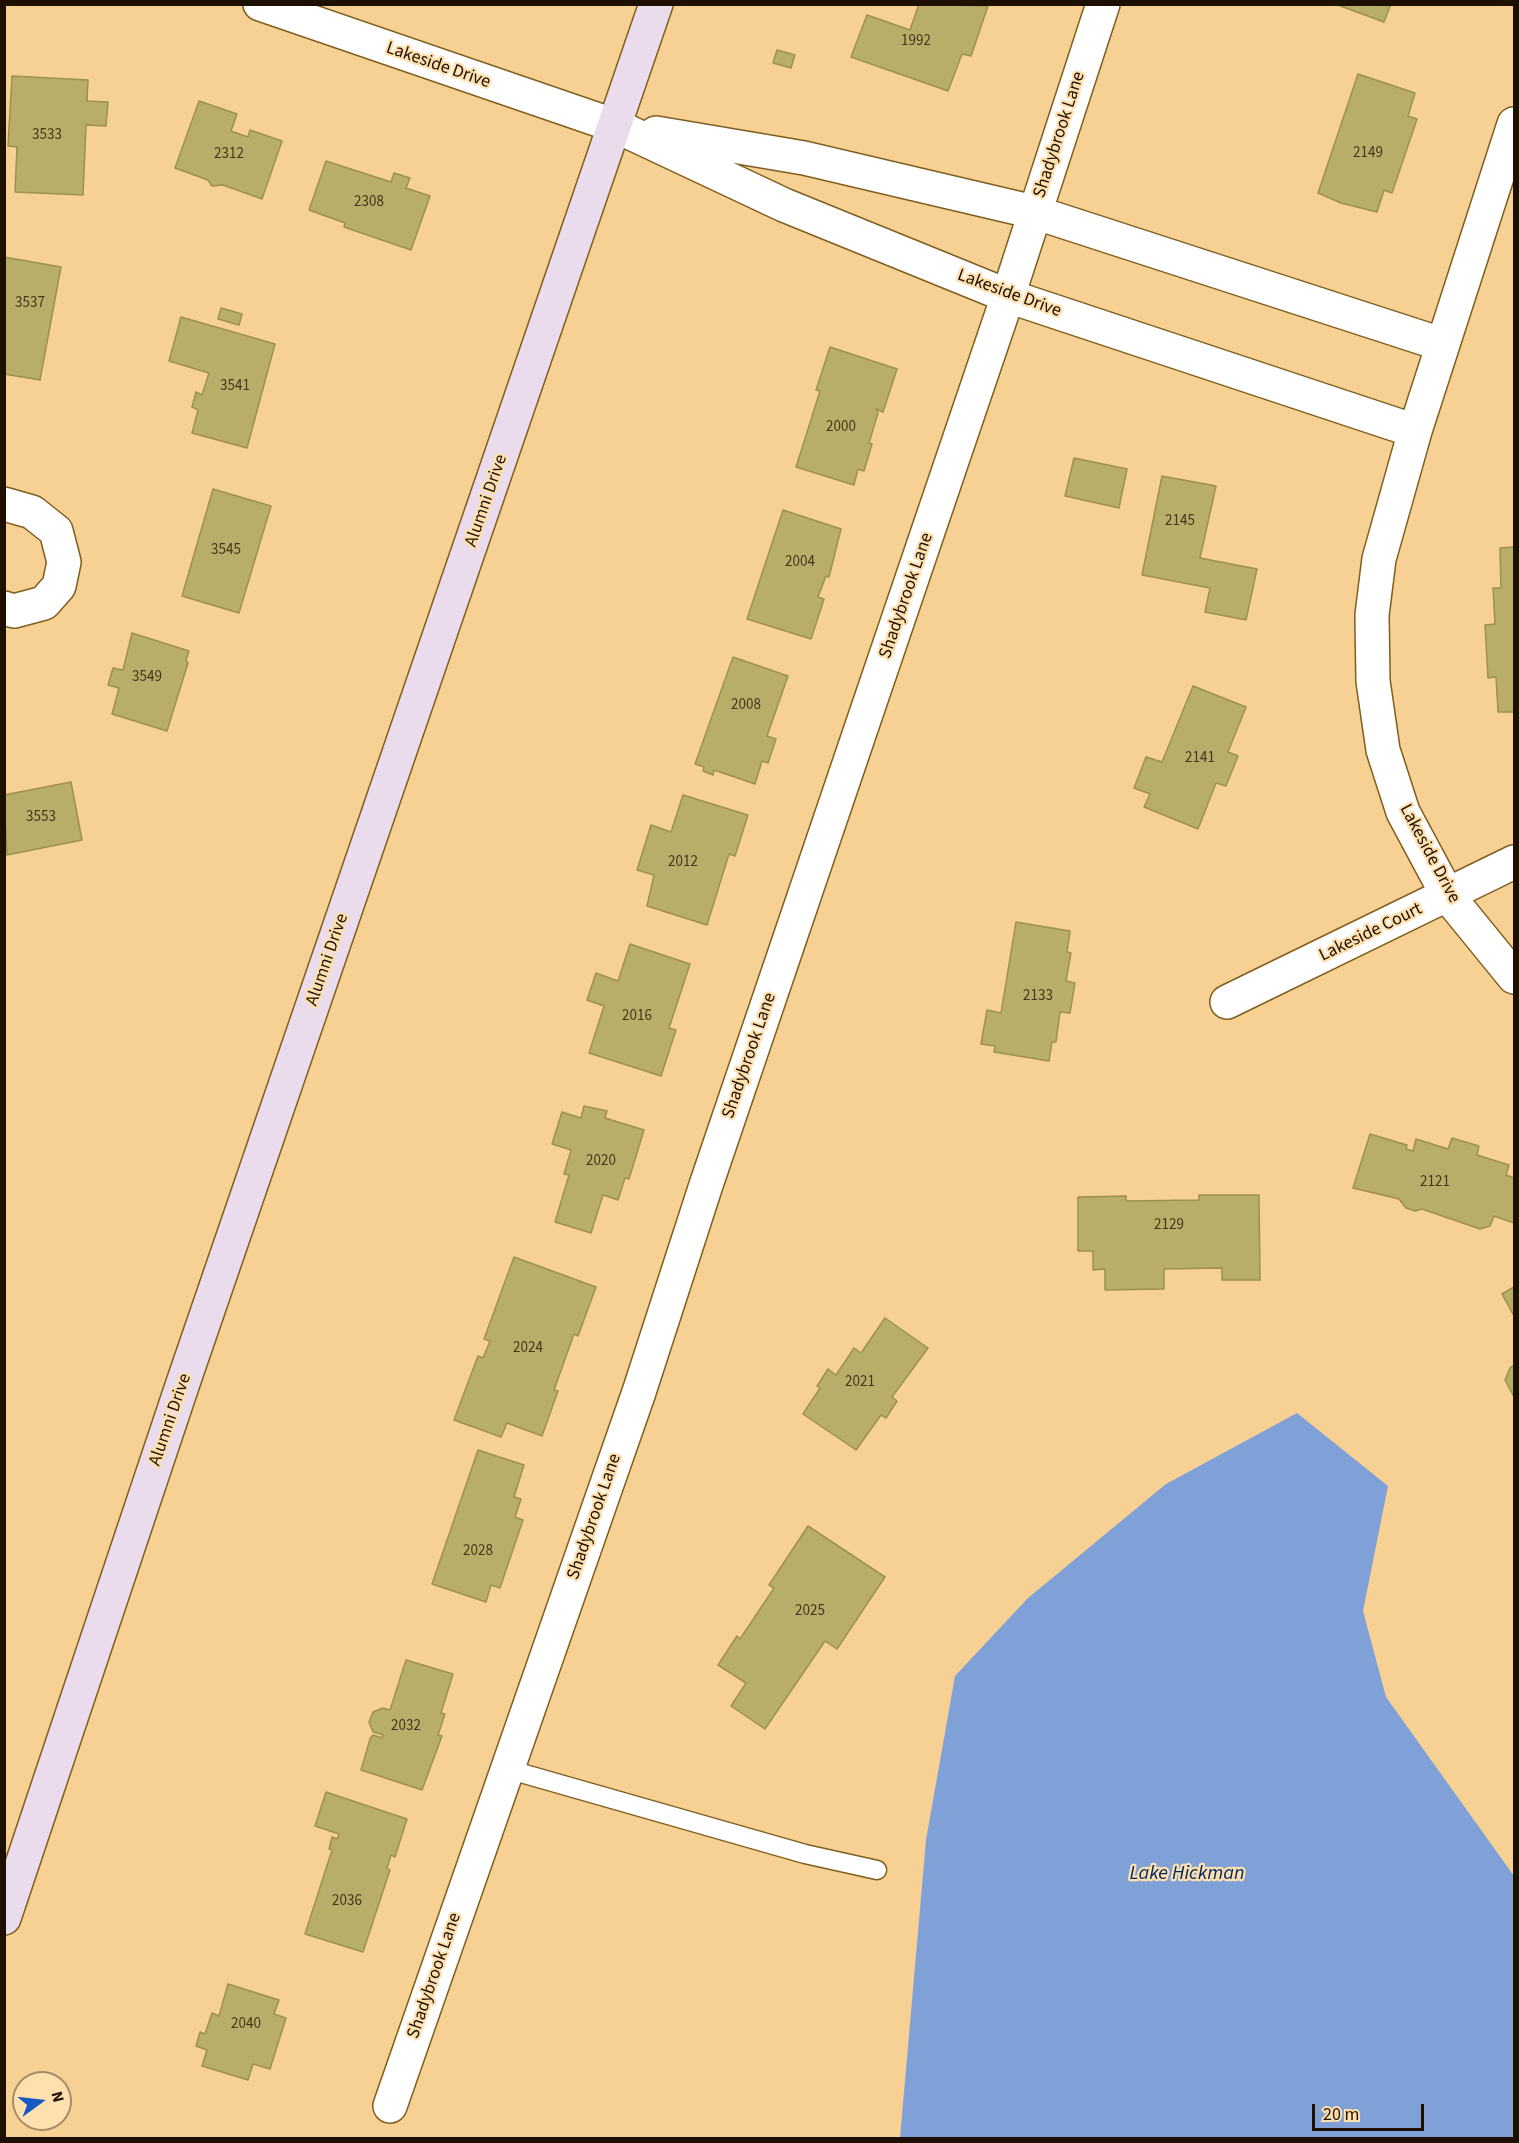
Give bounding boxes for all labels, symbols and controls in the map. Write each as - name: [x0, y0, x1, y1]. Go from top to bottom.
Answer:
- house number: 1992: [901, 33, 931, 51]
- street label: Lakeside Drive: [383, 38, 493, 94]
- street label: Shadybrook Lane: [1029, 69, 1091, 201]
- house number: 3533: [32, 127, 62, 145]
- house number: 2149: [1353, 145, 1383, 163]
- house number: 2312: [214, 146, 244, 164]
- house number: 2308: [354, 194, 384, 212]
- street label: Lakeside Drive: [954, 265, 1064, 323]
- house number: 3537: [15, 295, 45, 313]
- house number: 3541: [220, 378, 250, 396]
- house number: 2000: [826, 419, 856, 437]
- street label: Alumni Drive: [461, 452, 513, 550]
- house number: 2145: [1165, 513, 1195, 531]
- street label: Shadybrook Lane: [875, 530, 939, 662]
- house number: 3545: [211, 542, 241, 560]
- house number: 2004: [785, 554, 815, 572]
- house number: 3549: [132, 669, 162, 687]
- house number: 2008: [731, 697, 761, 715]
- house number: 2141: [1185, 750, 1215, 768]
- street label: Lakeside Drive: [1394, 801, 1464, 907]
- house number: 3553: [26, 809, 56, 827]
- house number: 2012: [668, 854, 698, 872]
- street label: Lakeside Court: [1316, 899, 1426, 967]
- street label: Alumni Drive: [302, 911, 354, 1009]
- house number: 2133: [1023, 988, 1053, 1006]
- street label: Shadybrook Lane: [718, 990, 782, 1122]
- house number: 2016: [622, 1008, 652, 1026]
- house number: 2020: [586, 1153, 616, 1171]
- house number: 2121: [1420, 1174, 1450, 1192]
- house number: 2129: [1154, 1217, 1184, 1235]
- house number: 2024: [513, 1340, 543, 1358]
- street label: Alumni Drive: [145, 1371, 197, 1469]
- house number: 2021: [845, 1374, 875, 1392]
- street label: Shadybrook Lane: [563, 1451, 627, 1583]
- house number: 2028: [463, 1543, 493, 1561]
- house number: 2025: [795, 1603, 825, 1621]
- house number: 2032: [391, 1718, 421, 1736]
- water label: Lake Hickman: [1129, 1863, 1245, 1887]
- house number: 2036: [332, 1893, 362, 1911]
- street label: Shadybrook Lane: [403, 1910, 467, 2042]
- house number: 2040: [231, 2016, 261, 2034]
- north arrow: [12, 2071, 72, 2131]
- text: N: [45, 2089, 69, 2105]
- scale bar: [1315, 2092, 1428, 2130]
- text: 20 m: [1323, 2102, 1359, 2127]

